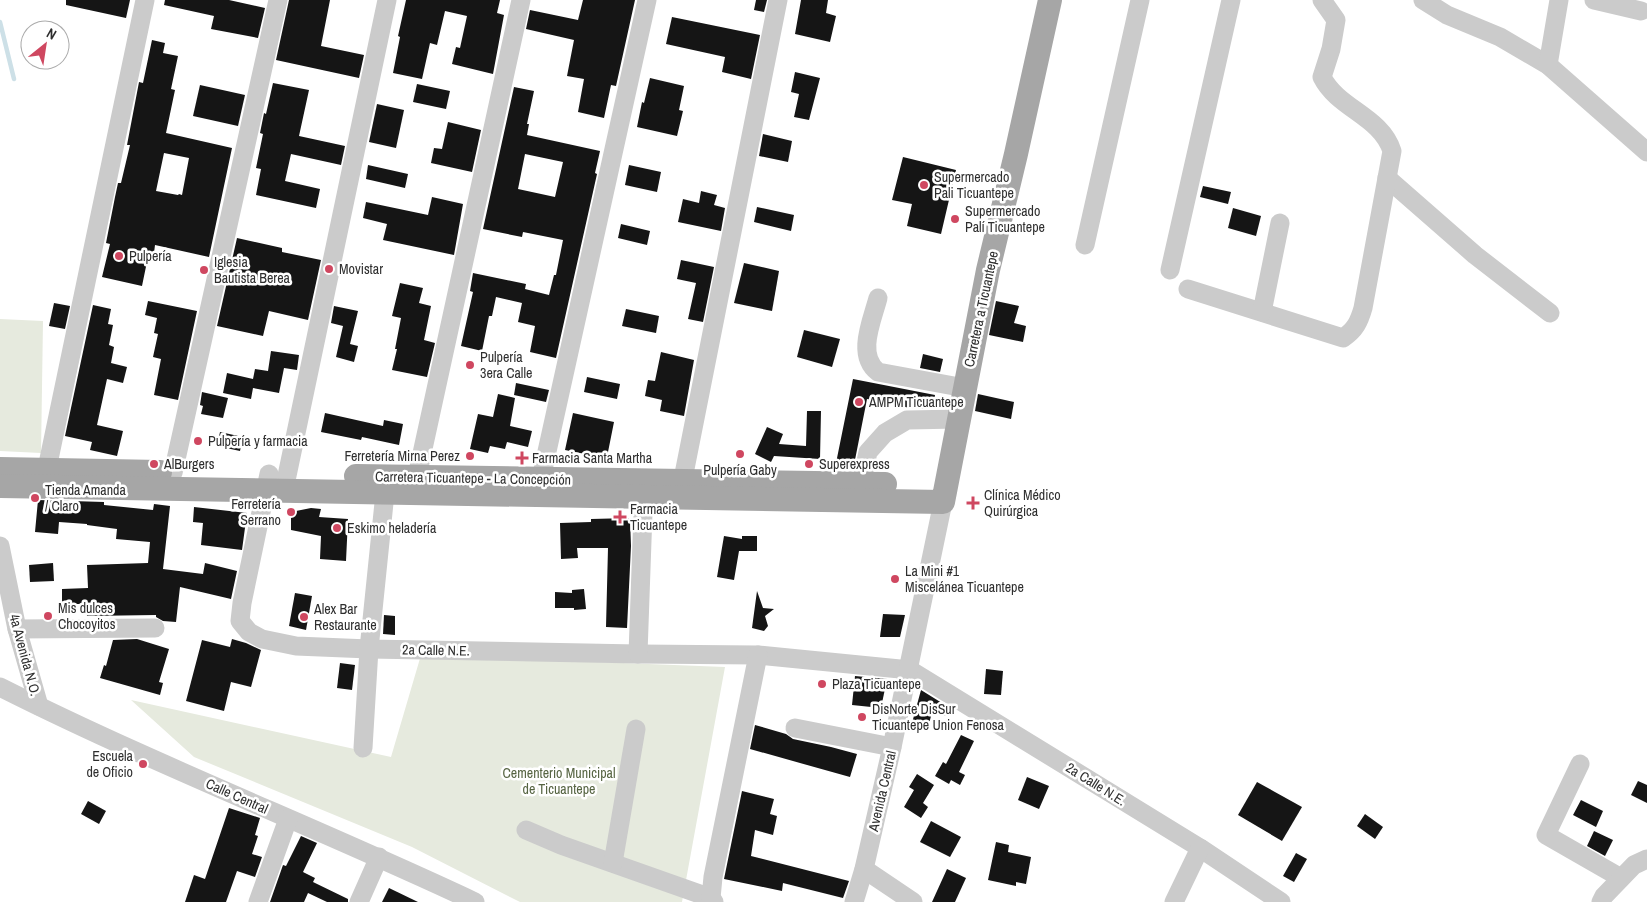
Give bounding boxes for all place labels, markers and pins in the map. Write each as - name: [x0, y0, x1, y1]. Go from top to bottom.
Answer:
- place label: Supermercado Pali Ticuantepe: [934, 168, 1014, 202]
- marker: Supermercado Pali Ticuantepe: [918, 179, 930, 191]
- place label: Supermercado Palí Ticuantepe: [965, 202, 1045, 236]
- marker: Supermercado Palí Ticuantepe: [949, 213, 961, 225]
- place label: Pulpería: [129, 247, 172, 265]
- marker: Pulpería: [113, 250, 125, 262]
- place label: Iglesia Bautista Berea: [214, 253, 291, 287]
- place label: Movistar: [339, 260, 383, 278]
- marker: Movistar: [323, 263, 335, 275]
- marker: Iglesia Bautista Berea: [198, 264, 210, 276]
- place label: Pulpería 3era Calle: [480, 348, 532, 382]
- marker: Pulpería 3era Calle: [464, 359, 476, 371]
- place label: AMPM Ticuantepe: [868, 393, 964, 411]
- marker: AMPM Ticuantepe: [853, 396, 865, 408]
- place label: Pulpería y farmacia: [208, 432, 308, 450]
- marker: Pulpería y farmacia: [192, 435, 204, 447]
- place label: Ferretería Mirna Perez: [344, 447, 460, 465]
- marker: Pulpería Gaby: [734, 448, 746, 460]
- place label: Farmacia Santa Martha: [532, 449, 653, 467]
- marker: Ferretería Mirna Perez: [464, 450, 476, 462]
- marker: Farmacia Santa Martha: [516, 452, 528, 464]
- place label: AlBurgers: [163, 455, 215, 473]
- place label: Superexpress: [819, 455, 890, 473]
- marker: AlBurgers: [148, 458, 160, 470]
- marker: Superexpress: [803, 458, 815, 470]
- place label: Pulpería Gaby: [703, 461, 777, 479]
- place label: Tienda Amanda / Claro: [45, 481, 126, 515]
- place label: Clínica Médico Quirúrgica: [984, 486, 1061, 520]
- marker: Tienda Amanda / Claro: [29, 492, 41, 504]
- place label: Ferretería Serrano: [231, 495, 282, 529]
- marker: Clínica Médico Quirúrgica: [966, 496, 980, 510]
- place label: Farmacia Ticuantepe: [630, 500, 687, 534]
- marker: Ferretería Serrano: [285, 506, 297, 518]
- marker: Farmacia Ticuantepe: [614, 511, 626, 523]
- place label: Eskimo heladería: [347, 519, 437, 537]
- marker: Eskimo heladería: [331, 522, 343, 534]
- place label: La Mini #1 Miscelánea Ticuantepe: [905, 562, 1024, 596]
- marker: La Mini #1 Miscelánea Ticuantepe: [889, 573, 901, 585]
- place label: Mis dulces Chocoyitos: [58, 599, 116, 633]
- place label: Alex Bar Restaurante: [313, 600, 377, 634]
- marker: Mis dulces Chocoyitos: [42, 610, 54, 622]
- marker: Alex Bar Restaurante: [298, 611, 310, 623]
- place label: Plaza Ticuantepe: [832, 675, 921, 693]
- marker: Plaza Ticuantepe: [816, 678, 828, 690]
- place label: DisNorte DisSur Ticuantepe Union Fenosa: [872, 700, 1005, 734]
- marker: DisNorte DisSur Ticuantepe Union Fenosa: [856, 711, 868, 723]
- place label: Escuela de Oficio: [86, 747, 134, 781]
- marker: Escuela de Oficio: [137, 758, 149, 770]

